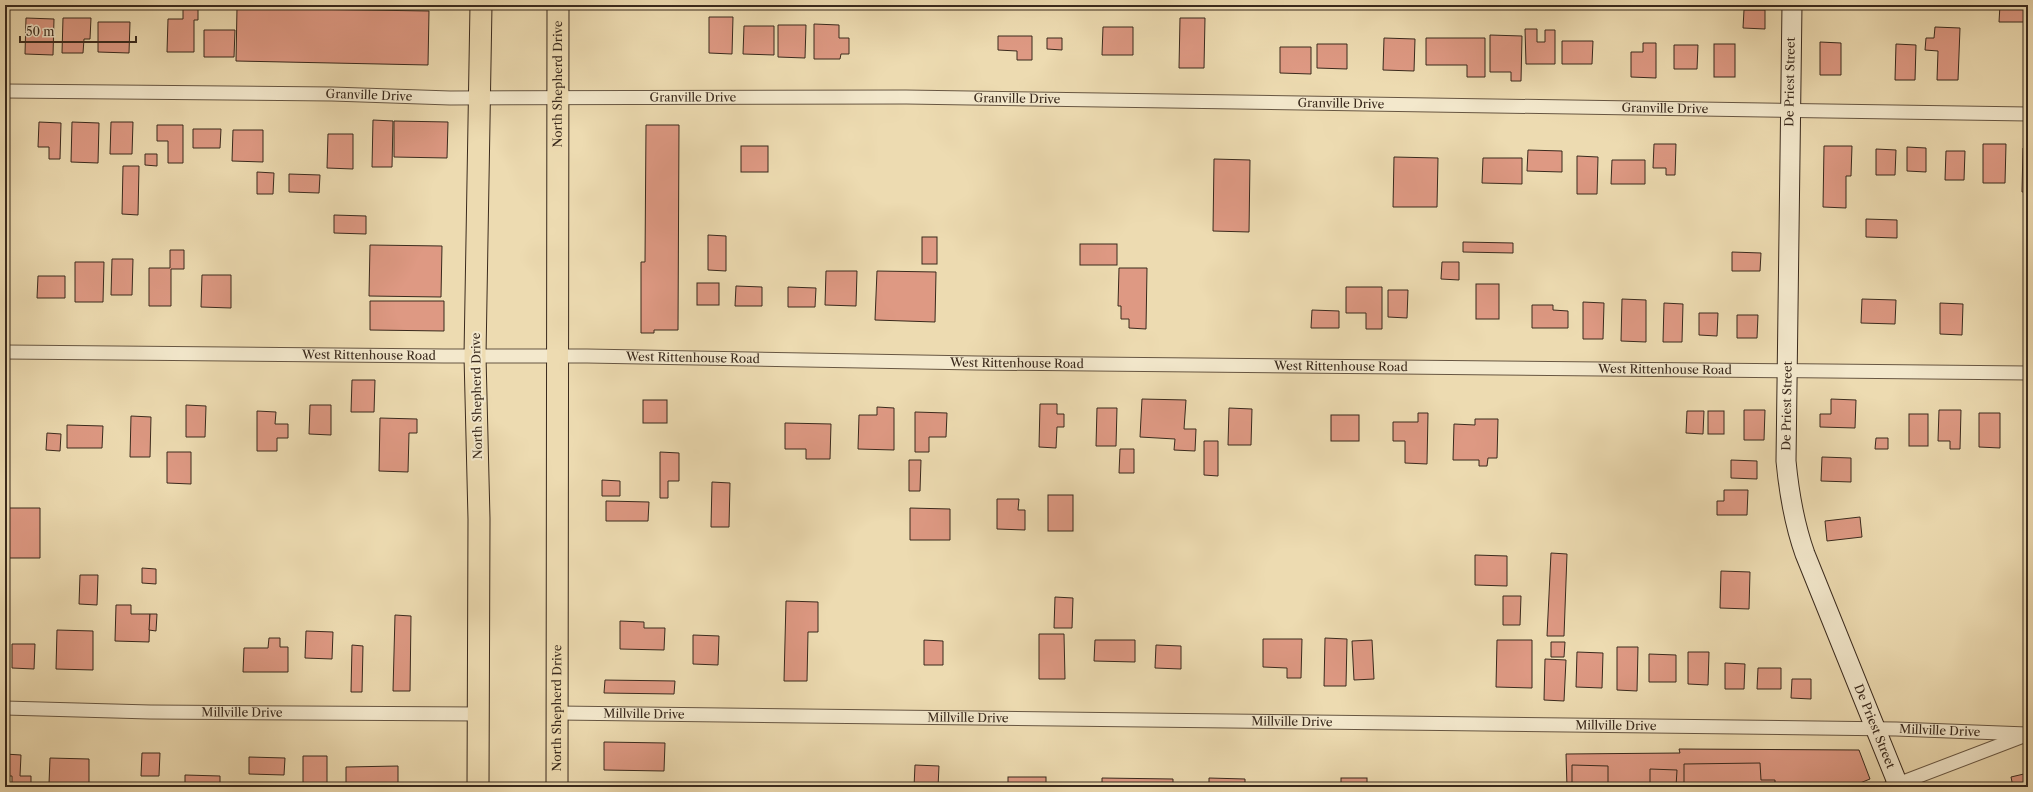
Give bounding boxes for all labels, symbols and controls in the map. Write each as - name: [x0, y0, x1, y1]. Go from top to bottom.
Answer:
- scale bar: [20, 18, 136, 44]
- street label: North Shepherd Drive: [550, 20, 565, 147]
- text: 50 m: [26, 24, 55, 39]
- street label: De Priest Street: [1781, 36, 1798, 127]
- street label: Granville Drive: [326, 86, 413, 104]
- street label: Granville Drive: [650, 89, 737, 105]
- street label: Granville Drive: [973, 90, 1061, 106]
- street label: Granville Drive: [1297, 95, 1385, 111]
- street label: Granville Drive: [1621, 100, 1709, 116]
- street label: North Shepherd Drive: [468, 332, 485, 459]
- street label: West Rittenhouse Road: [301, 347, 437, 363]
- street label: West Rittenhouse Road: [625, 349, 761, 366]
- street label: West Rittenhouse Road: [949, 354, 1085, 371]
- street label: West Rittenhouse Road: [1273, 358, 1409, 374]
- street label: De Priest Street: [1778, 360, 1795, 451]
- street label: West Rittenhouse Road: [1597, 361, 1733, 377]
- street label: North Shepherd Drive: [549, 644, 564, 771]
- street label: De Priest Street: [1851, 682, 1899, 771]
- street label: Millville Drive: [201, 704, 283, 720]
- street label: Millville Drive: [603, 706, 685, 722]
- street label: Millville Drive: [927, 709, 1009, 725]
- street label: Millville Drive: [1251, 713, 1333, 729]
- street label: Millville Drive: [1575, 717, 1657, 733]
- street label: Millville Drive: [1899, 721, 1981, 739]

